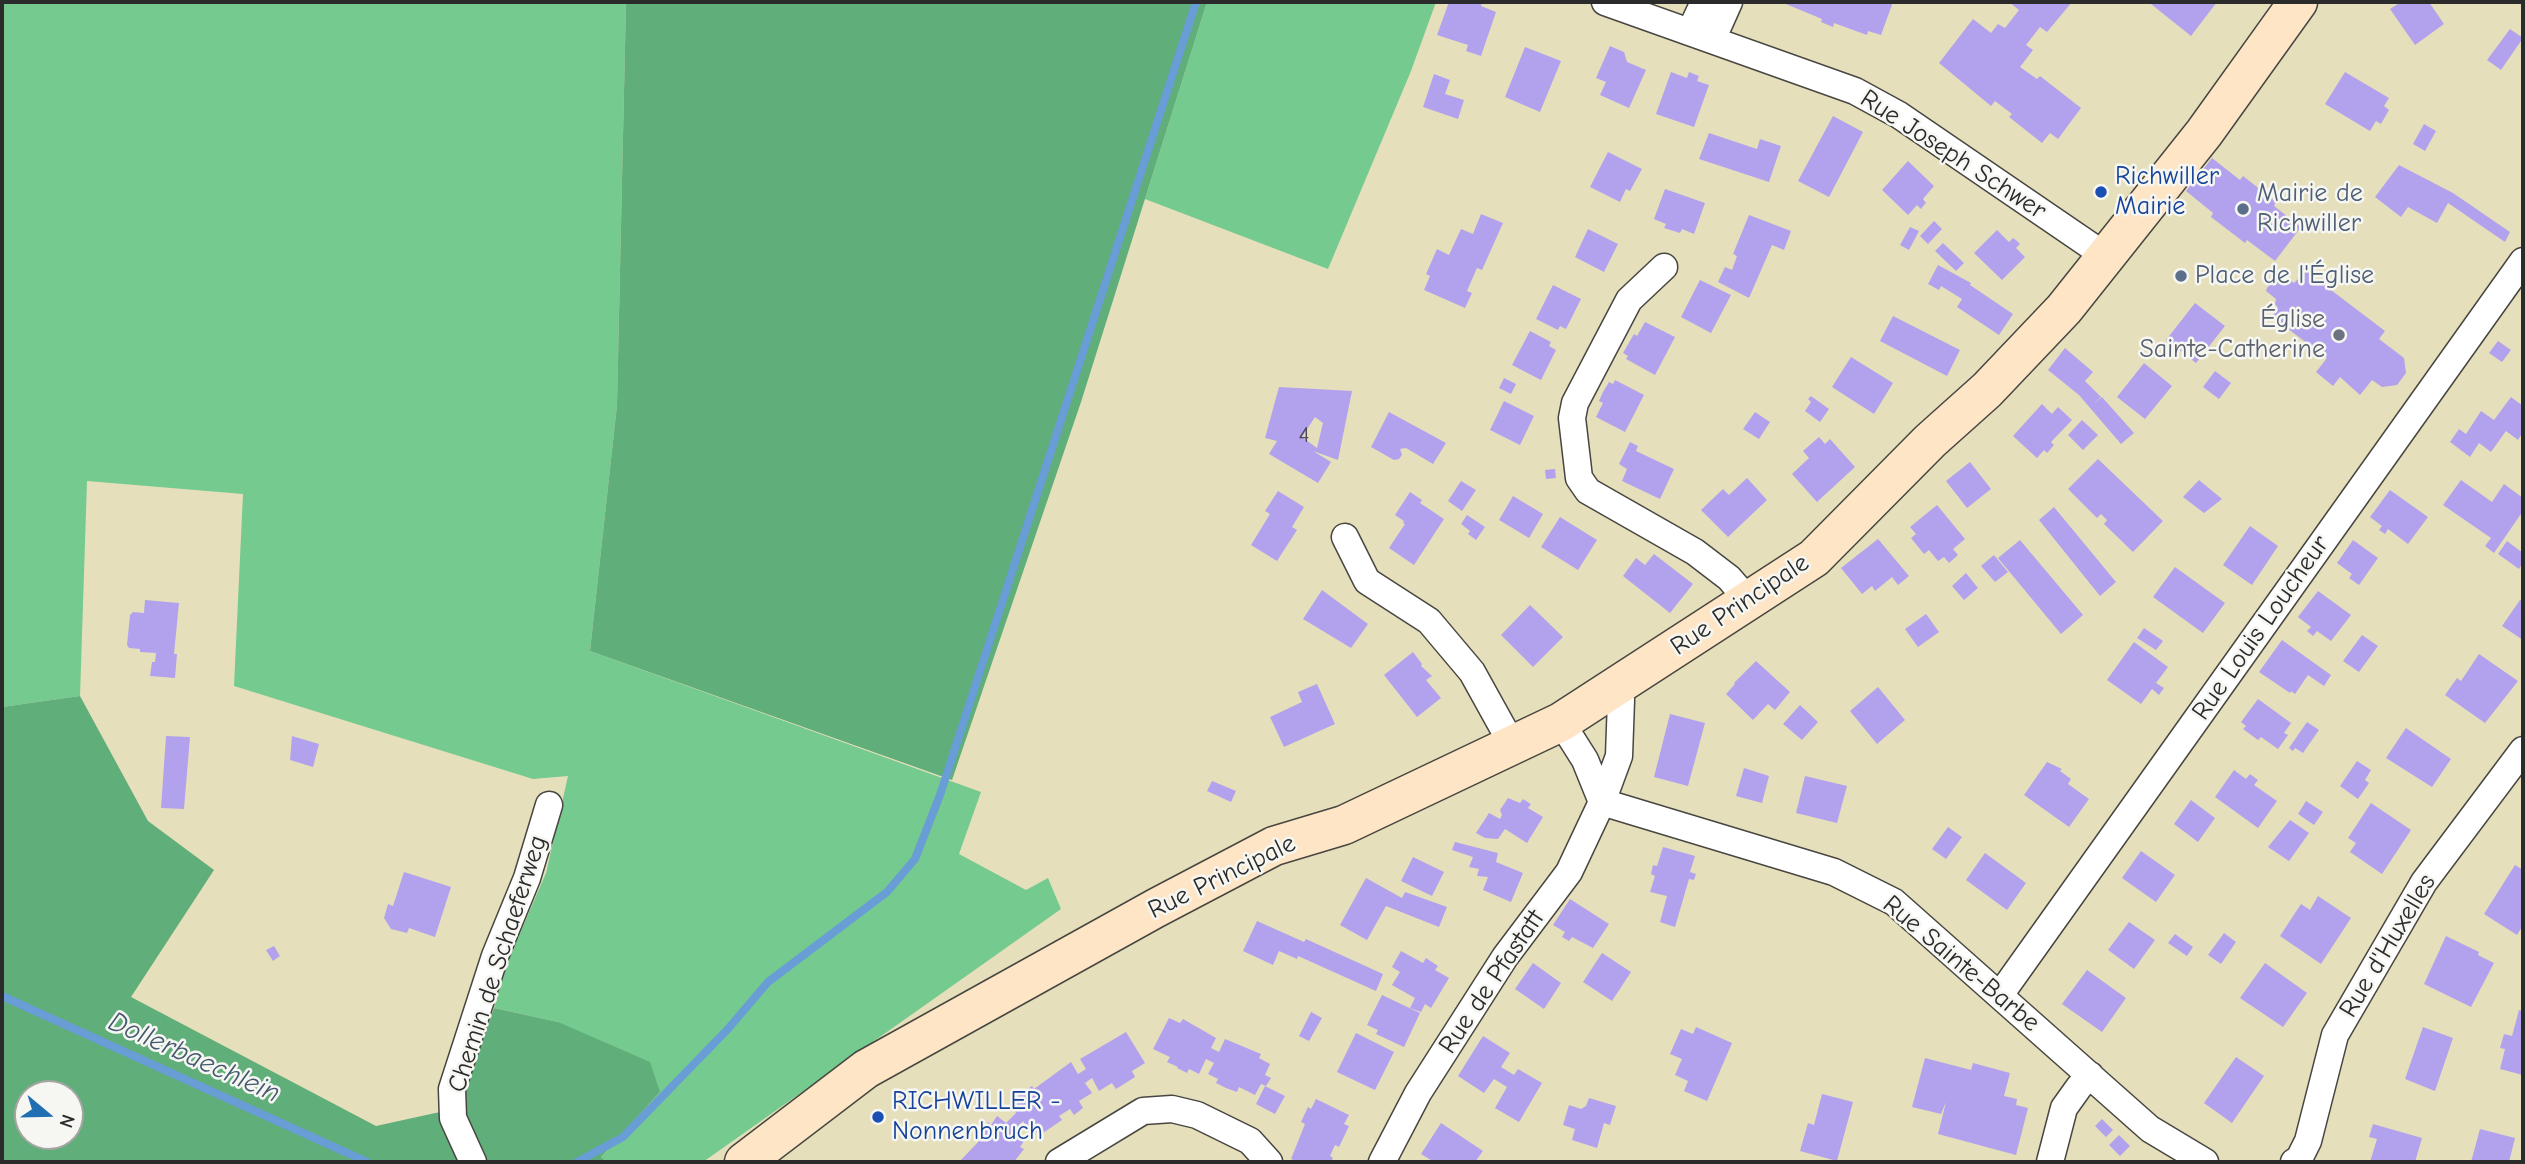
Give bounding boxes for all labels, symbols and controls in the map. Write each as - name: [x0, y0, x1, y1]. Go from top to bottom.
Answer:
- street label: Rue Joseph Schwer: [1854, 83, 2052, 227]
- place label: Richwiller Mairie: [2115, 161, 2219, 222]
- place label: Mairie de Richwiller: [2257, 178, 2363, 240]
- marker: Richwiller Mairie: [2093, 184, 2109, 200]
- marker: Mairie de Richwiller: [2235, 201, 2251, 217]
- place label: Place de l'Église: [2195, 260, 2374, 292]
- marker: Place de l'Église: [2173, 268, 2189, 284]
- place label: Église Sainte-Catherine: [2139, 304, 2325, 366]
- marker: Église Sainte-Catherine: [2331, 327, 2347, 343]
- house number: 4: [1298, 421, 1310, 449]
- street label: Rue Louis Loucheur: [2186, 530, 2336, 726]
- street label: Rue Principale: [1665, 547, 1815, 663]
- street label: Rue Principale: [1143, 828, 1301, 926]
- street label: Chemin de Schaeferweg: [442, 832, 554, 1096]
- street label: Rue d'Huxelles: [2333, 869, 2443, 1023]
- street label: Rue Sainte-Barbe: [1876, 889, 2046, 1039]
- street label: Rue de Pfastatt: [1433, 904, 1551, 1060]
- water label: Dollerbaechlein: [103, 1005, 285, 1111]
- north arrow: [14, 1080, 84, 1150]
- place label: RICHWILLER - Nonnenbruch: [892, 1086, 1061, 1148]
- marker: RICHWILLER - Nonnenbruch: [870, 1109, 886, 1125]
- text: N: [55, 1112, 79, 1131]

